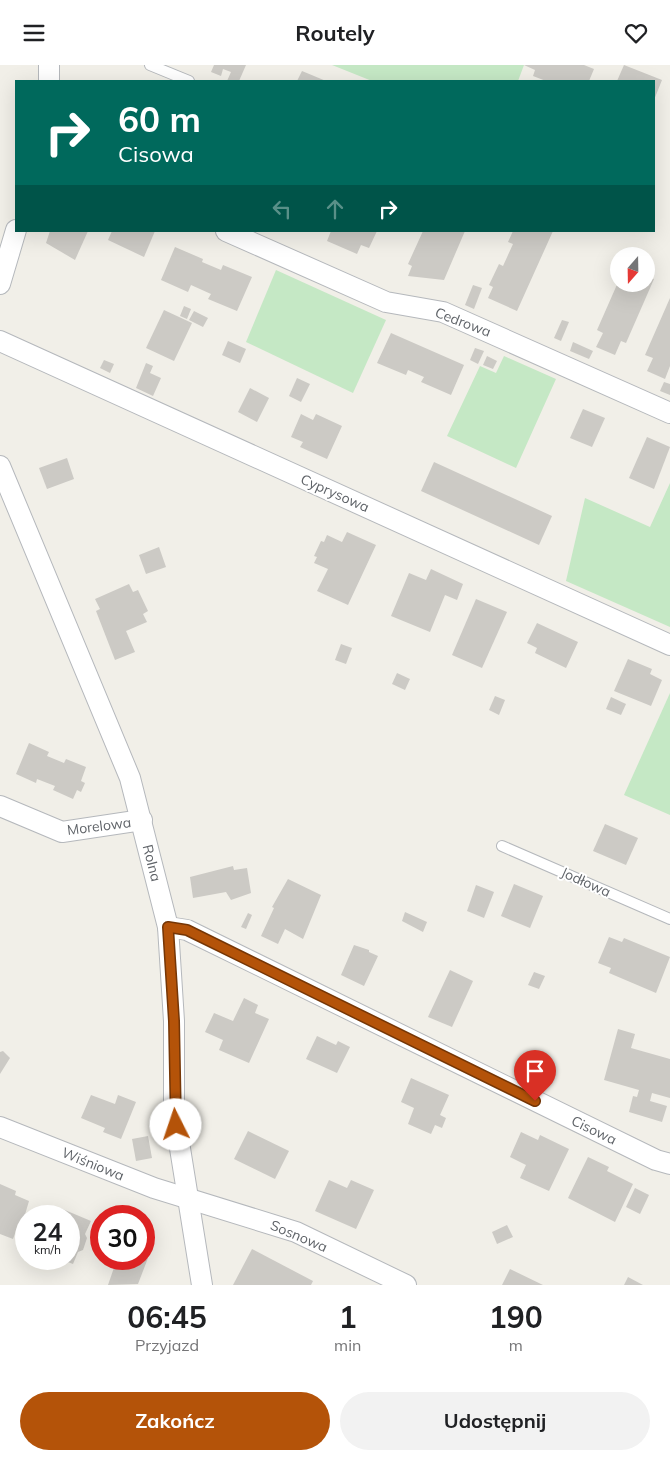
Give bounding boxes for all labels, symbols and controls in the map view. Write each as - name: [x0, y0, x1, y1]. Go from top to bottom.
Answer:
- icon: menu: [20, 19, 48, 47]
- text: Routely: [295, 19, 375, 47]
- icon: heart: [622, 19, 650, 47]
- text: 60 m: [118, 97, 201, 141]
- icon: right: [35, 100, 100, 165]
- text: Cisowa: [118, 140, 194, 168]
- icon: left: [268, 195, 296, 223]
- icon: ahead: [321, 195, 349, 223]
- icon: right: [374, 195, 402, 223]
- north arrow: [610, 247, 655, 293]
- map controls: [610, 247, 655, 292]
- street label: Cedrowa: [433, 303, 493, 341]
- street label: Cyprysowa: [298, 470, 372, 516]
- street label: Morelowa: [66, 813, 132, 839]
- street label: Rolna: [139, 843, 165, 883]
- street label: Jodłowa: [558, 863, 614, 901]
- pin: [514, 1050, 556, 1101]
- icon: arrive: [521, 1057, 549, 1085]
- position arrow: [149, 1098, 201, 1150]
- street label: Cisowa: [568, 1111, 620, 1149]
- street label: Wiśniowa: [59, 1143, 127, 1185]
- speed limit sign: 30: [90, 1205, 155, 1270]
- text: 24: [32, 1216, 63, 1247]
- street label: Sosnowa: [268, 1216, 330, 1256]
- text: km/h: [34, 1242, 61, 1257]
- text: 06:45: [127, 1298, 207, 1336]
- text: 1: [339, 1298, 357, 1336]
- text: 190: [489, 1298, 543, 1336]
- text: Przyjazd: [135, 1335, 199, 1355]
- text: min: [334, 1335, 361, 1355]
- text: m: [509, 1335, 523, 1355]
- button: Zakończ: [20, 1392, 330, 1450]
- button: Udostępnij: [340, 1392, 650, 1450]

